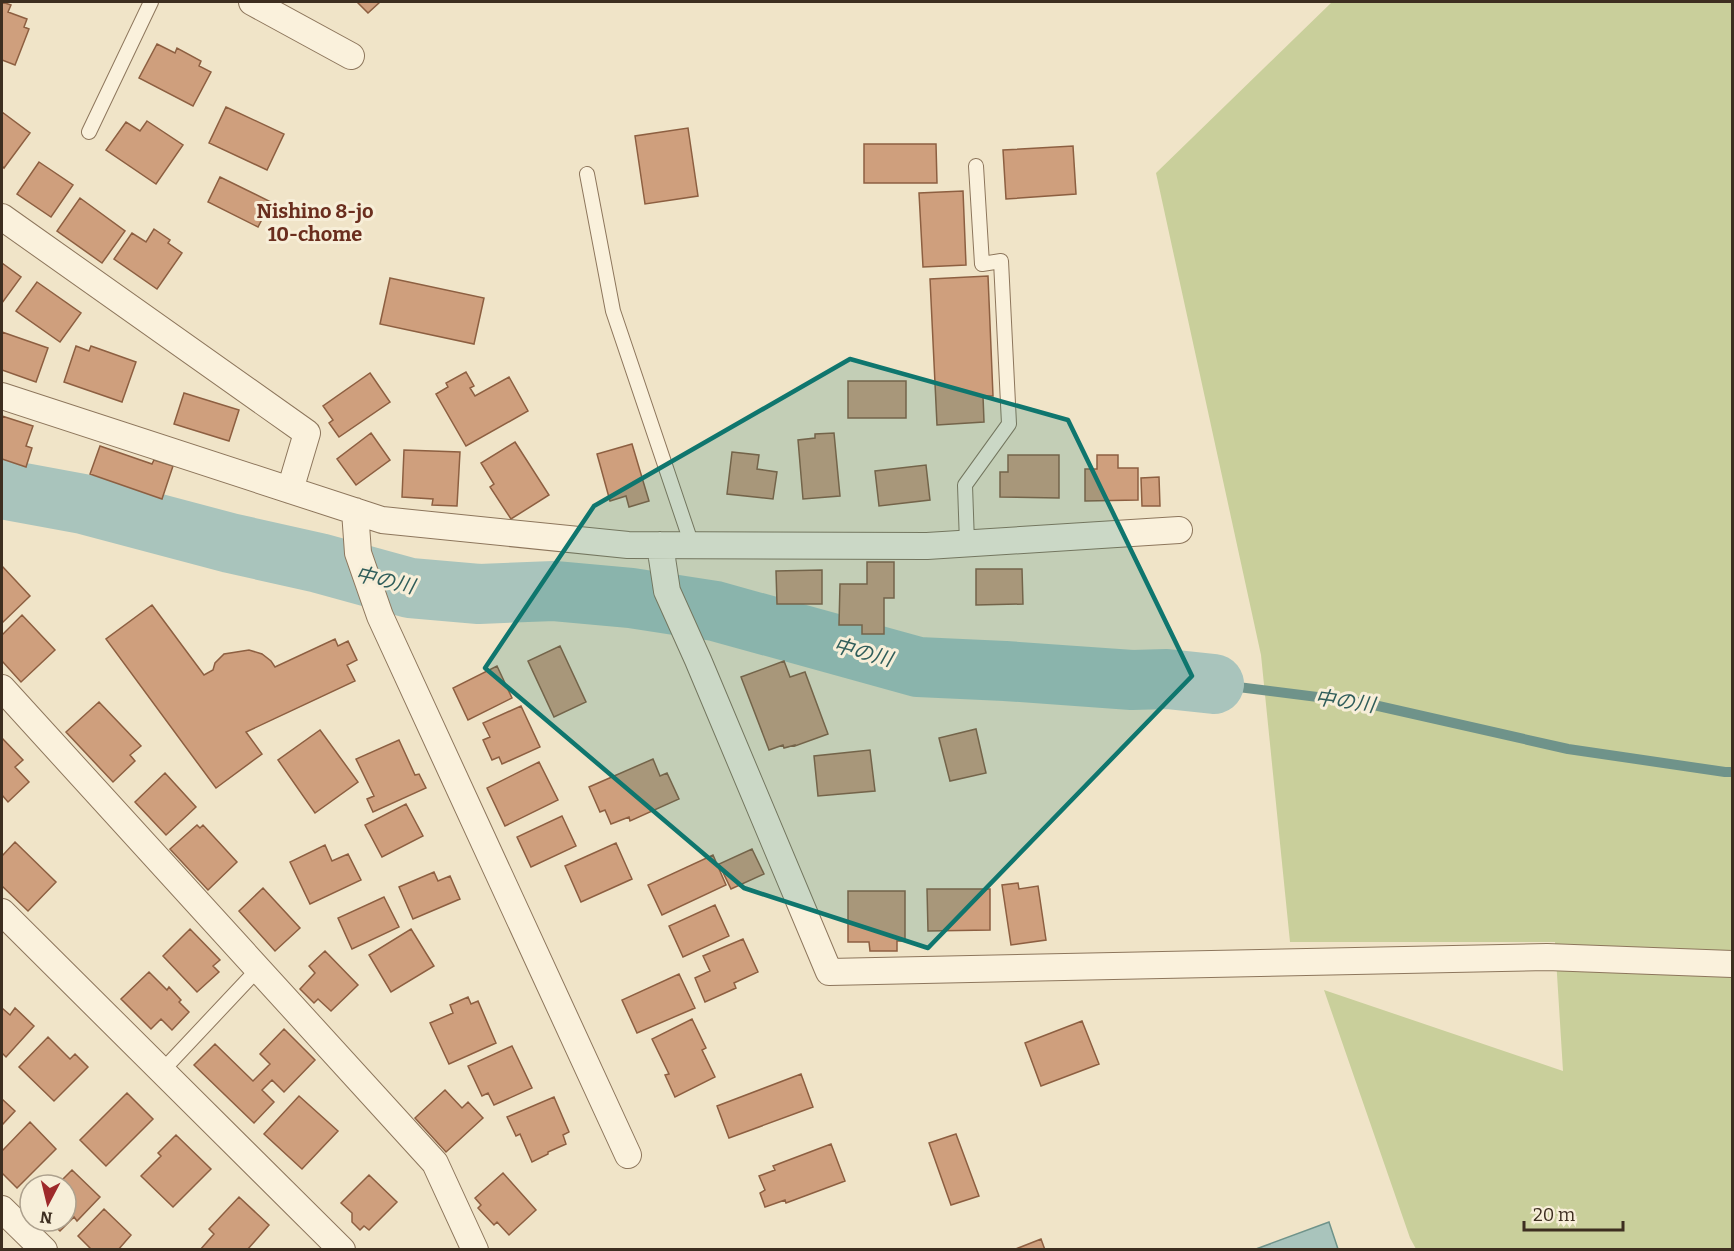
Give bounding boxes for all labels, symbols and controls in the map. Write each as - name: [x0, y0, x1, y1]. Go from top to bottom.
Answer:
- district label: Nishino 8-jo 10-chome: [256, 199, 374, 246]
- water label: 中の川: [353, 562, 419, 599]
- water label: 中の川: [831, 633, 897, 672]
- water label: 中の川: [1314, 685, 1378, 717]
- north arrow: [18, 1173, 78, 1233]
- scale bar: [1524, 1194, 1623, 1232]
- text: 20 m: [1533, 1204, 1575, 1226]
- text: N: [39, 1207, 54, 1228]

